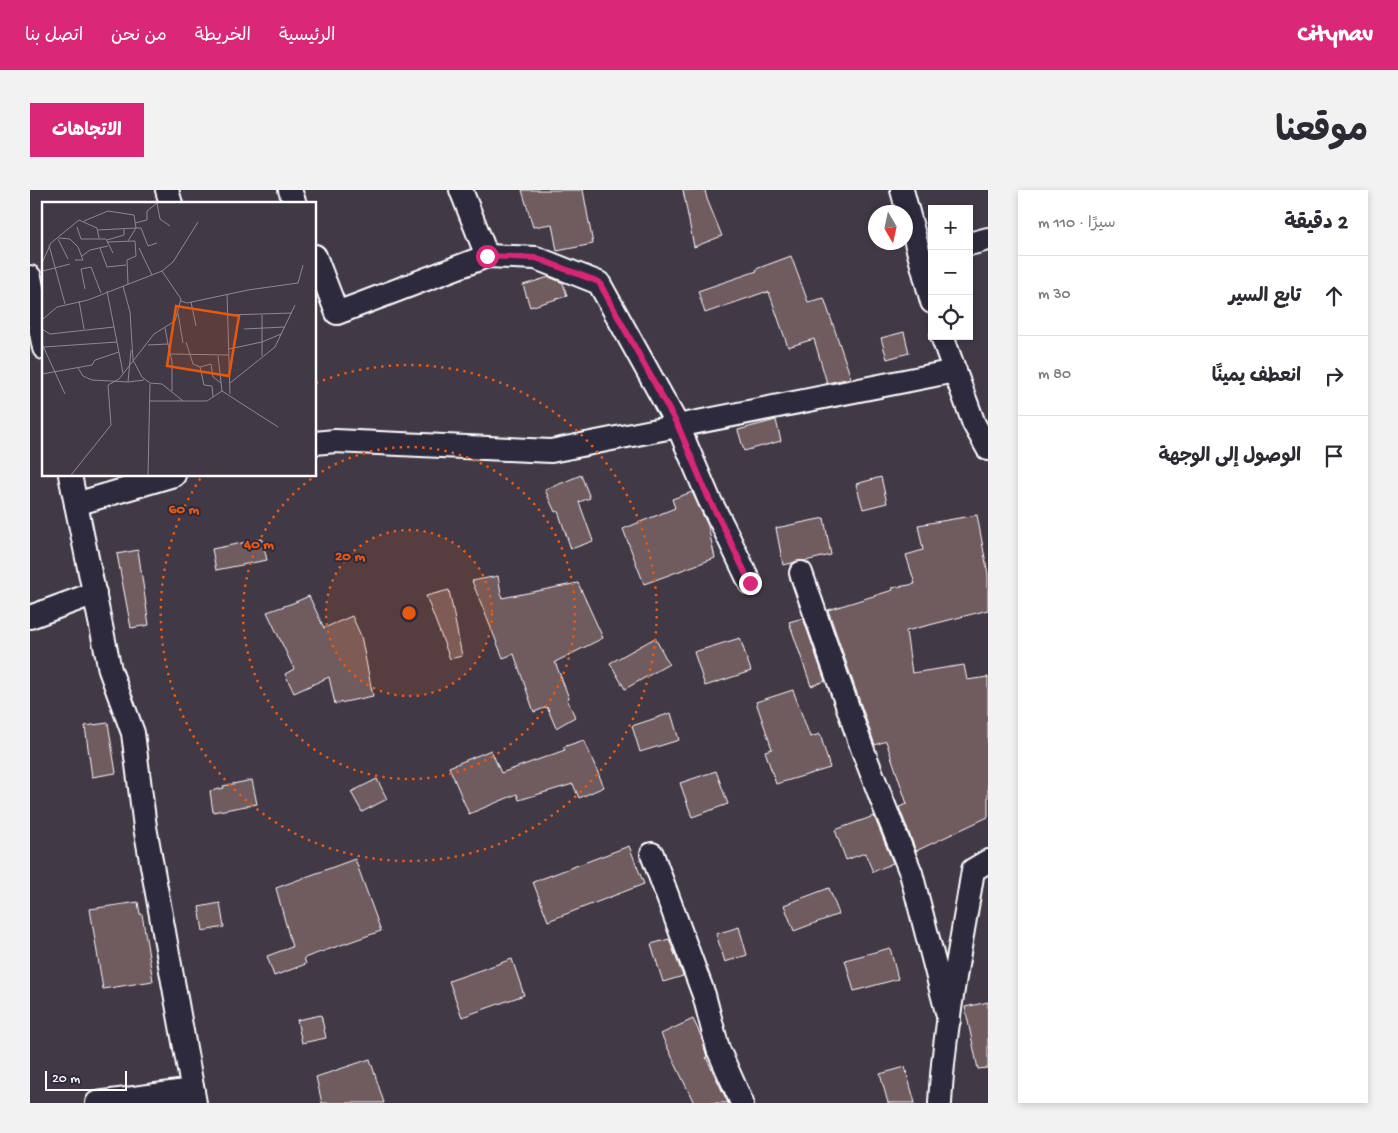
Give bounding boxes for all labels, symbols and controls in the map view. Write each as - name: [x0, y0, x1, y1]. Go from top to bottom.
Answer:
- text: Citynav: [1298, 21, 1373, 50]
- text: اتصل بنا: [25, 26, 83, 47]
- text: من نحن: [111, 26, 167, 47]
- text: الخريطة: [195, 26, 251, 47]
- text: الرئيسية: [279, 26, 335, 47]
- button: الاتجاهات: [30, 103, 144, 157]
- text: موقعنا: [1275, 113, 1368, 154]
- inset map: [42, 202, 316, 476]
- north arrow: [868, 205, 913, 250]
- map controls: [928, 205, 973, 340]
- button: +: [928, 205, 973, 250]
- text: 2 دقيقة: [1284, 212, 1348, 237]
- text: سيرًا · 110 m: [1038, 215, 1116, 234]
- route start: [476, 245, 499, 268]
- button: −: [928, 250, 973, 295]
- icon: ahead: [1320, 282, 1348, 310]
- text: 30 m: [1038, 286, 1071, 305]
- text: تابع السير: [1229, 286, 1301, 309]
- button: locate: [928, 295, 973, 340]
- icon: right: [1320, 362, 1348, 390]
- text: 80 m: [1038, 366, 1071, 385]
- text: انعطف يمينًا: [1212, 366, 1301, 389]
- icon: arrive: [1320, 442, 1348, 470]
- text: الوصول إلى الوجهة: [1158, 446, 1301, 469]
- text: 60 m: [169, 501, 200, 519]
- text: 40 m: [243, 536, 274, 554]
- text: 20 m: [335, 548, 365, 566]
- route end: [739, 572, 762, 595]
- centre of rings: [400, 604, 418, 622]
- scale bar: [45, 1068, 128, 1091]
- text: 20 m: [52, 1071, 80, 1088]

